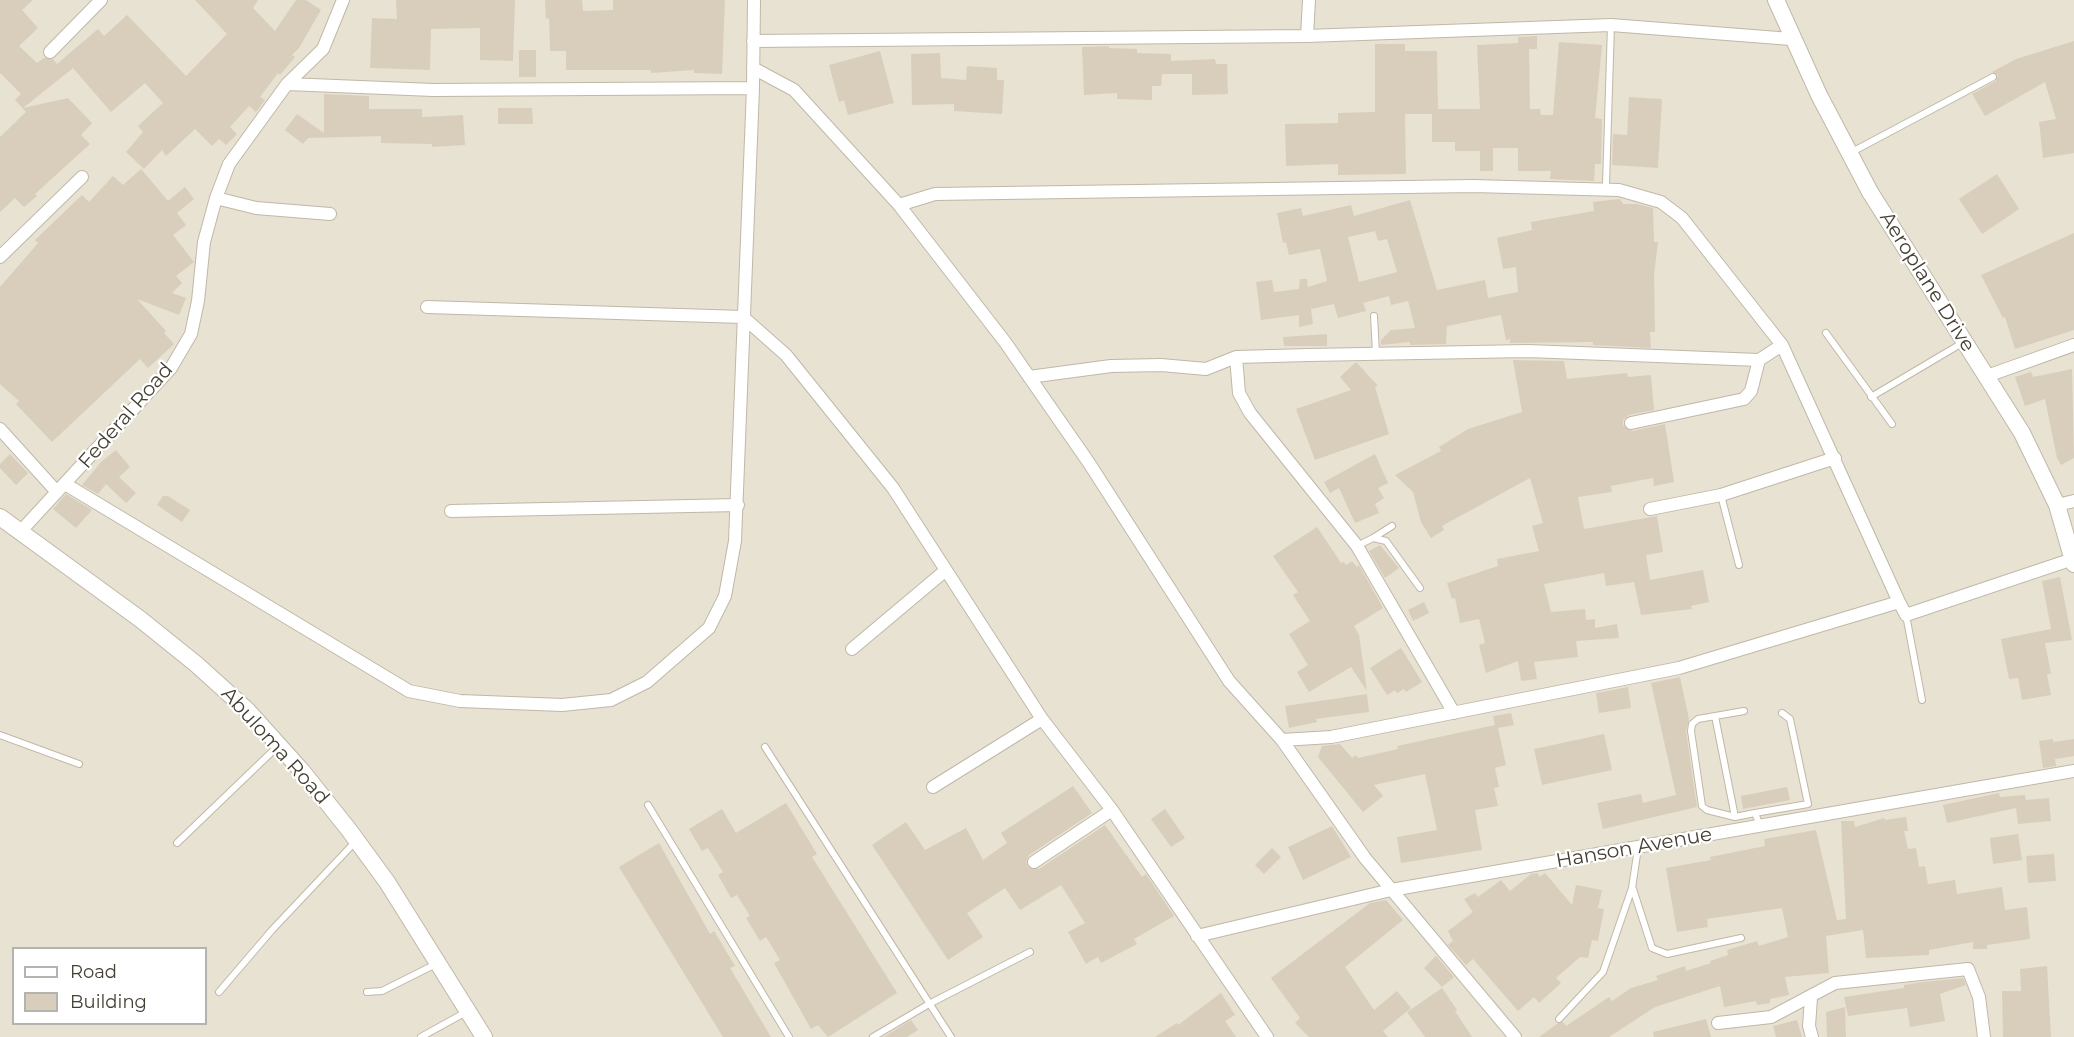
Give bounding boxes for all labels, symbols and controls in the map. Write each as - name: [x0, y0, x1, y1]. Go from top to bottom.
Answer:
- street label: Aeroplane Drive: [1874, 208, 1980, 356]
- street label: Federal Road: [74, 358, 178, 474]
- street label: Abuloma Road: [216, 682, 334, 810]
- street label: Hanson Avenue: [1554, 822, 1714, 874]
- legend: [12, 947, 207, 1025]
- text: Road: [70, 961, 117, 983]
- text: Building: [70, 991, 147, 1013]

